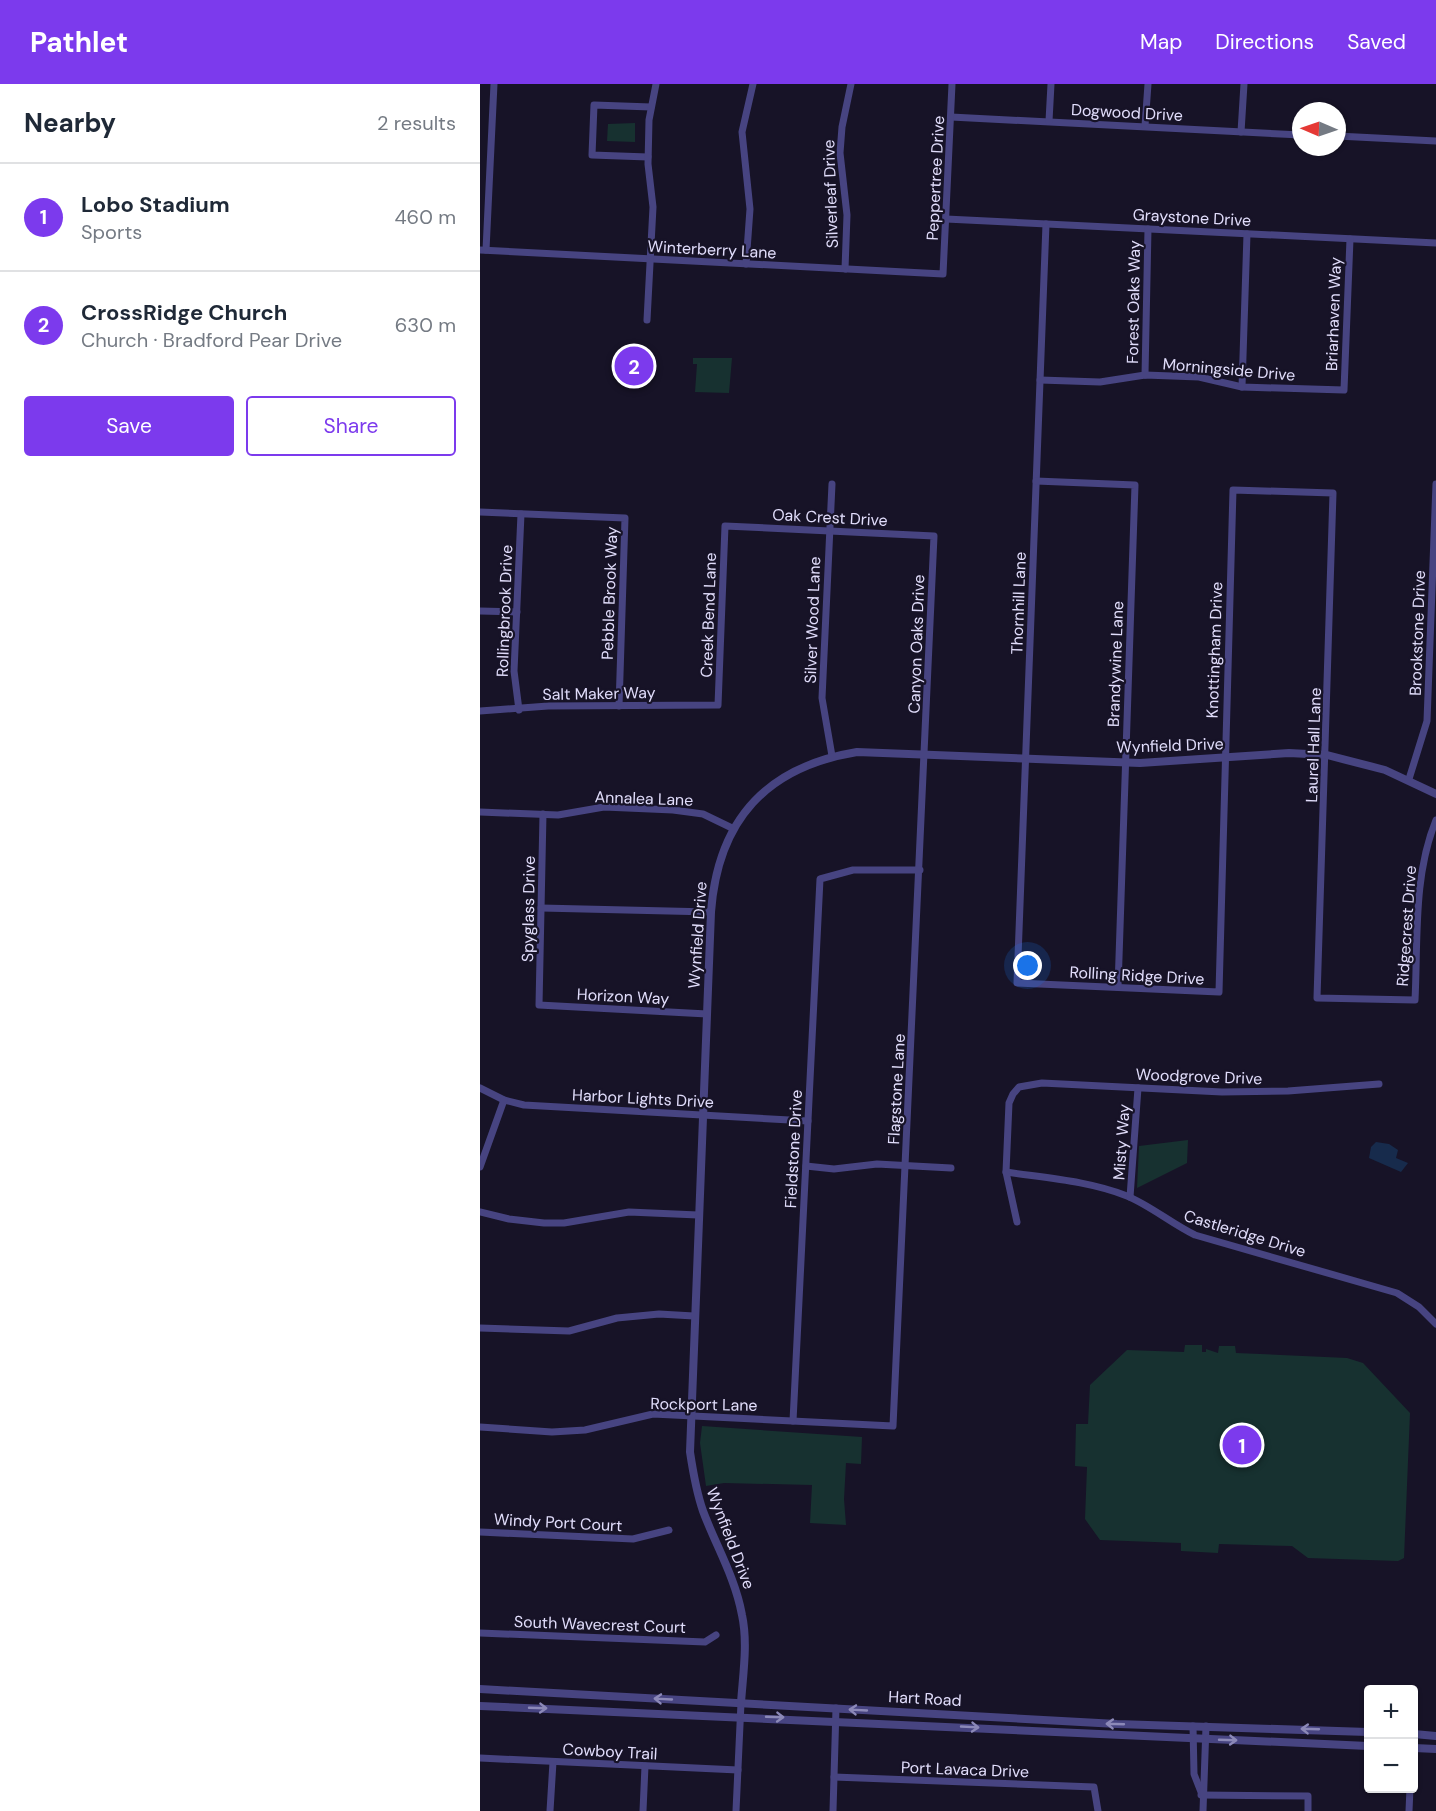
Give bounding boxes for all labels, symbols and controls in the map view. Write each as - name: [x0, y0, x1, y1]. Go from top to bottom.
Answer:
- text: Pathlet: [30, 24, 128, 61]
- text: Map: [1140, 28, 1182, 56]
- text: Directions: [1215, 28, 1314, 56]
- text: Saved: [1347, 28, 1406, 56]
- street label: Dogwood Drive: [1070, 99, 1184, 126]
- north arrow: [1292, 102, 1346, 156]
- text: Nearby: [24, 106, 116, 140]
- text: 2 results: [377, 110, 456, 136]
- street label: Peppertree Drive: [922, 115, 949, 241]
- street label: Silverleaf Drive: [818, 139, 843, 249]
- text: Lobo Stadium: [81, 190, 230, 219]
- text: 1: [40, 204, 47, 230]
- text: 460 m: [394, 204, 456, 230]
- street label: Graystone Drive: [1132, 204, 1252, 231]
- text: Sports: [81, 219, 142, 245]
- street label: Winterberry Lane: [647, 236, 777, 263]
- street label: Forest Oaks Way: [1122, 240, 1145, 364]
- street label: Briarhaven Way: [1321, 256, 1346, 371]
- text: CrossRidge Church: [81, 298, 287, 327]
- text: 2: [38, 312, 49, 338]
- text: 630 m: [395, 312, 456, 338]
- text: Church · Bradford Pear Drive: [81, 327, 342, 353]
- pin: 2: [614, 344, 654, 388]
- street label: Morningside Drive: [1162, 353, 1296, 386]
- button: Save: [24, 396, 234, 456]
- button: Share: [246, 396, 456, 456]
- street label: Oak Crest Drive: [772, 504, 888, 531]
- street label: Pebble Brook Way: [597, 526, 622, 660]
- street label: Rollingbrook Drive: [492, 544, 517, 678]
- street label: Thornhill Lane: [1006, 551, 1031, 655]
- street label: Creek Bend Lane: [696, 552, 721, 678]
- street label: Silver Wood Lane: [800, 556, 825, 684]
- street label: Brookstone Drive: [1405, 570, 1430, 696]
- street label: Canyon Oaks Drive: [904, 574, 929, 714]
- street label: Knottingham Drive: [1202, 581, 1227, 719]
- street label: Brandywine Lane: [1103, 601, 1128, 728]
- street label: Salt Maker Way: [542, 682, 656, 705]
- street label: Laurel Hall Lane: [1301, 687, 1326, 803]
- street label: Wynfield Drive: [1116, 733, 1224, 758]
- street label: Annalea Lane: [594, 786, 694, 811]
- street label: Spyglass Drive: [517, 856, 540, 962]
- street label: Ridgecrest Drive: [1392, 865, 1421, 987]
- street label: Wynfield Drive: [683, 881, 712, 989]
- your location: [1013, 951, 1042, 980]
- street label: Rolling Ridge Drive: [1069, 961, 1205, 990]
- street label: Horizon Way: [576, 984, 670, 1009]
- street label: Flagstone Lane: [883, 1033, 910, 1145]
- street label: Woodgrove Drive: [1135, 1064, 1263, 1089]
- street label: Harbor Lights Drive: [571, 1084, 714, 1113]
- street label: Fieldstone Drive: [780, 1089, 807, 1209]
- street label: Misty Way: [1108, 1103, 1135, 1181]
- street label: Castleridge Drive: [1181, 1205, 1308, 1262]
- street label: Rockport Lane: [650, 1393, 758, 1416]
- pin: 1: [1222, 1422, 1262, 1468]
- street label: Wynfield Drive: [701, 1484, 760, 1592]
- street label: Windy Port Court: [493, 1509, 623, 1536]
- street label: South Wavecrest Court: [514, 1611, 686, 1638]
- map controls: [1364, 1685, 1418, 1793]
- button: +: [1364, 1685, 1418, 1739]
- street label: Hart Road: [888, 1686, 962, 1711]
- one-way arrow: [653, 1693, 673, 1704]
- one-way arrow: [528, 1702, 548, 1713]
- one-way arrow: [848, 1704, 868, 1715]
- one-way arrow: [765, 1712, 785, 1723]
- one-way arrow: [1106, 1718, 1126, 1729]
- one-way arrow: [960, 1721, 980, 1732]
- one-way arrow: [1301, 1723, 1321, 1734]
- one-way arrow: [1217, 1734, 1237, 1745]
- street label: Cowboy Trail: [562, 1739, 658, 1764]
- button: −: [1364, 1739, 1418, 1793]
- street label: Port Lavaca Drive: [900, 1757, 1029, 1782]

